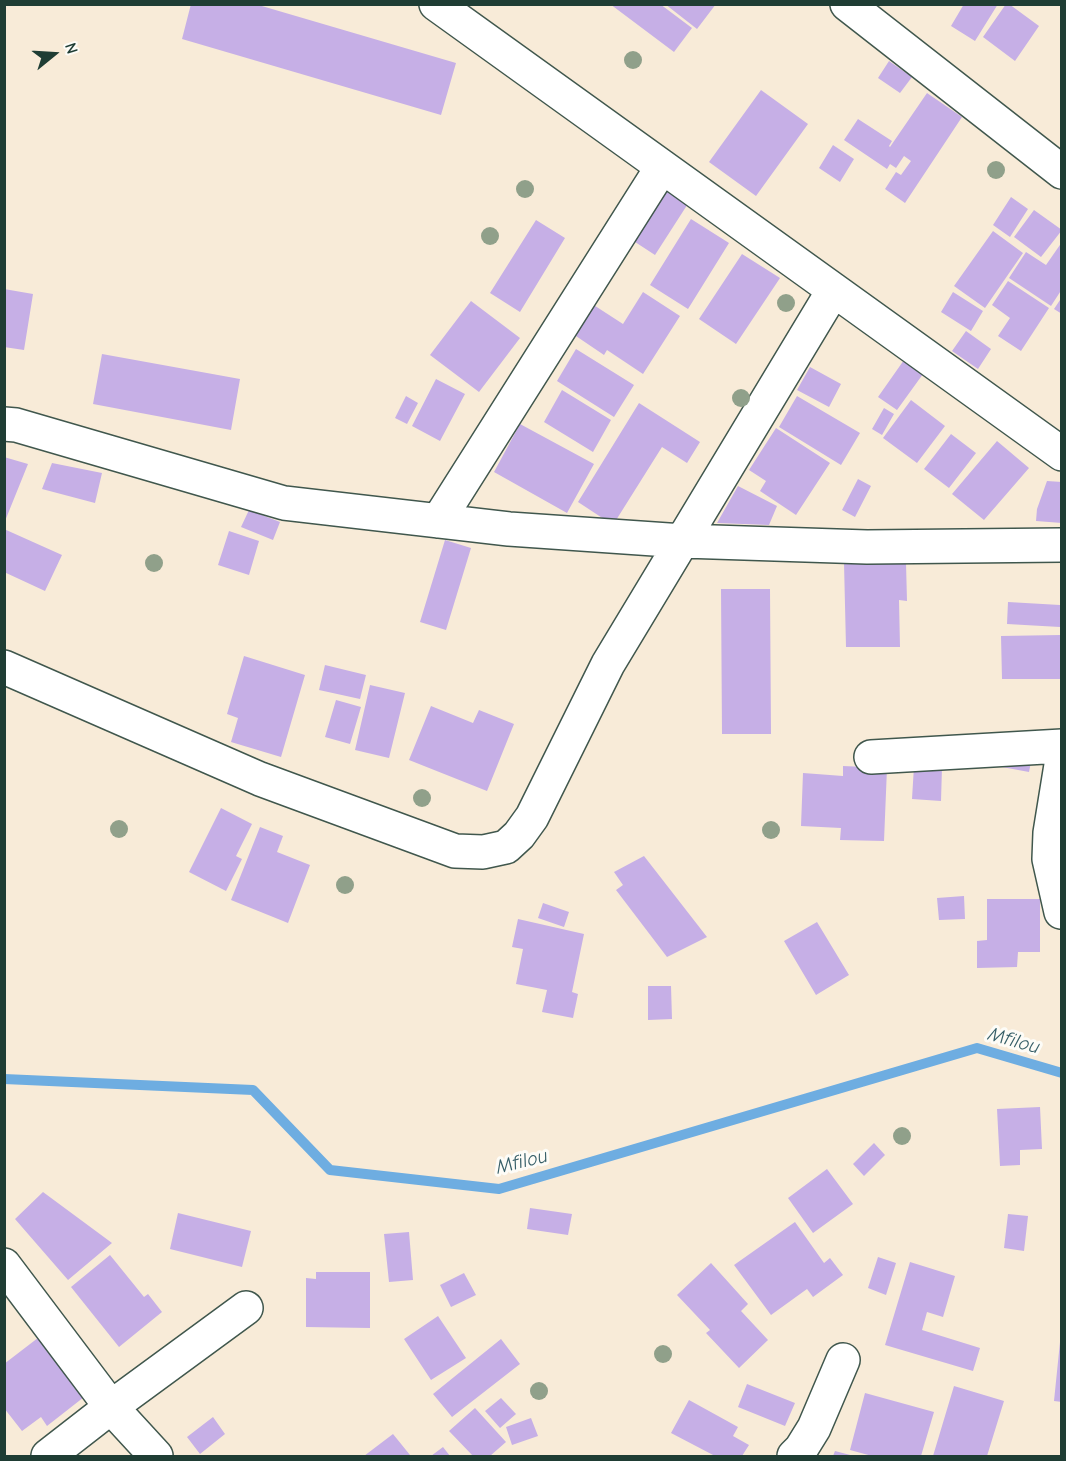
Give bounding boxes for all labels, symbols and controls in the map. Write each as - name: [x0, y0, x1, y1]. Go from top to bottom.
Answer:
- north arrow: [24, 24, 84, 84]
- text: N: [61, 41, 81, 56]
- water label: Mfilou: [985, 1022, 1043, 1060]
- water label: Mfilou: [494, 1144, 550, 1180]

